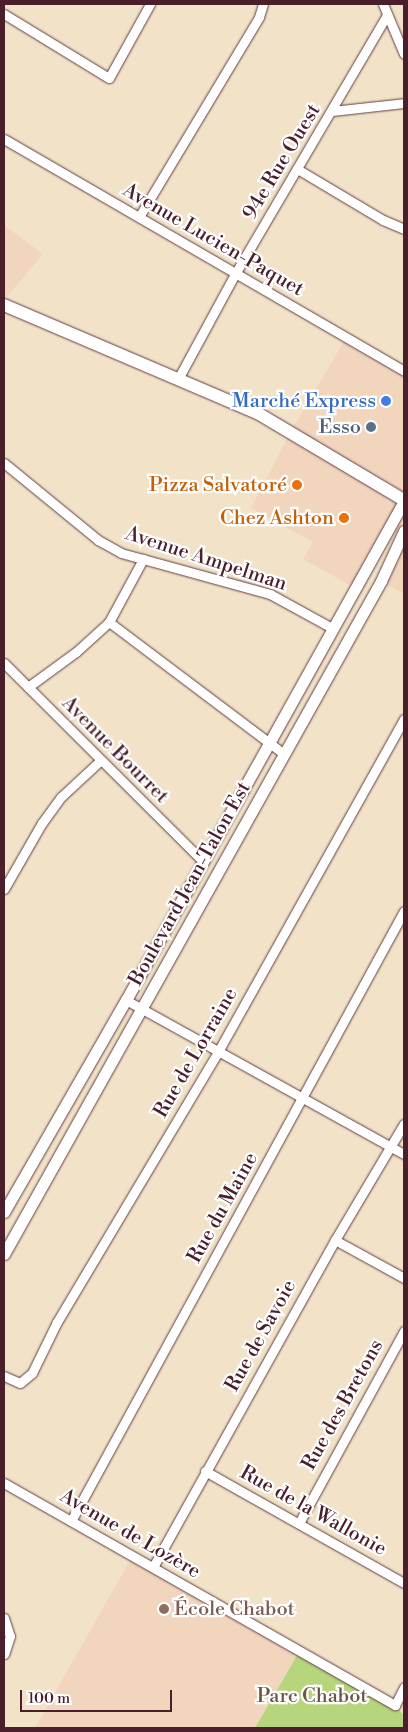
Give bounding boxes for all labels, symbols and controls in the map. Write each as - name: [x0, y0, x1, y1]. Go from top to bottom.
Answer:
- street label: 94e Rue Ouest: [238, 100, 326, 224]
- street label: Avenue Lucien-Paquet: [118, 178, 308, 302]
- place label: Marché Express: [232, 389, 376, 413]
- marker: Marché Express: [380, 395, 392, 407]
- place label: Esso: [318, 415, 361, 439]
- marker: Esso: [365, 421, 377, 433]
- place label: Pizza Salvatoré: [149, 473, 287, 497]
- marker: Pizza Salvatoré: [291, 479, 303, 491]
- place label: Chez Ashton: [220, 506, 334, 530]
- marker: Chez Ashton: [338, 512, 350, 524]
- street label: Avenue Ampelman: [122, 522, 290, 596]
- street label: Avenue Bourret: [57, 692, 173, 808]
- street label: Boulevard Jean-Talon Est: [124, 778, 256, 990]
- street label: Rue de Lorraine: [149, 984, 243, 1122]
- street label: Rue du Maine: [183, 1149, 263, 1267]
- street label: Rue de Savoie: [220, 1276, 302, 1396]
- street label: Rue des Bretons: [297, 1336, 389, 1474]
- street label: Rue de la Wallonie: [236, 1461, 390, 1561]
- street label: Avenue de Lozère: [55, 1484, 205, 1584]
- place label: École Chabot: [174, 1597, 295, 1621]
- marker: École Chabot: [158, 1603, 170, 1615]
- scale bar: [22, 1680, 175, 1712]
- park label: Parc Chabot: [257, 1684, 367, 1708]
- text: 100 m: [28, 1689, 70, 1708]

